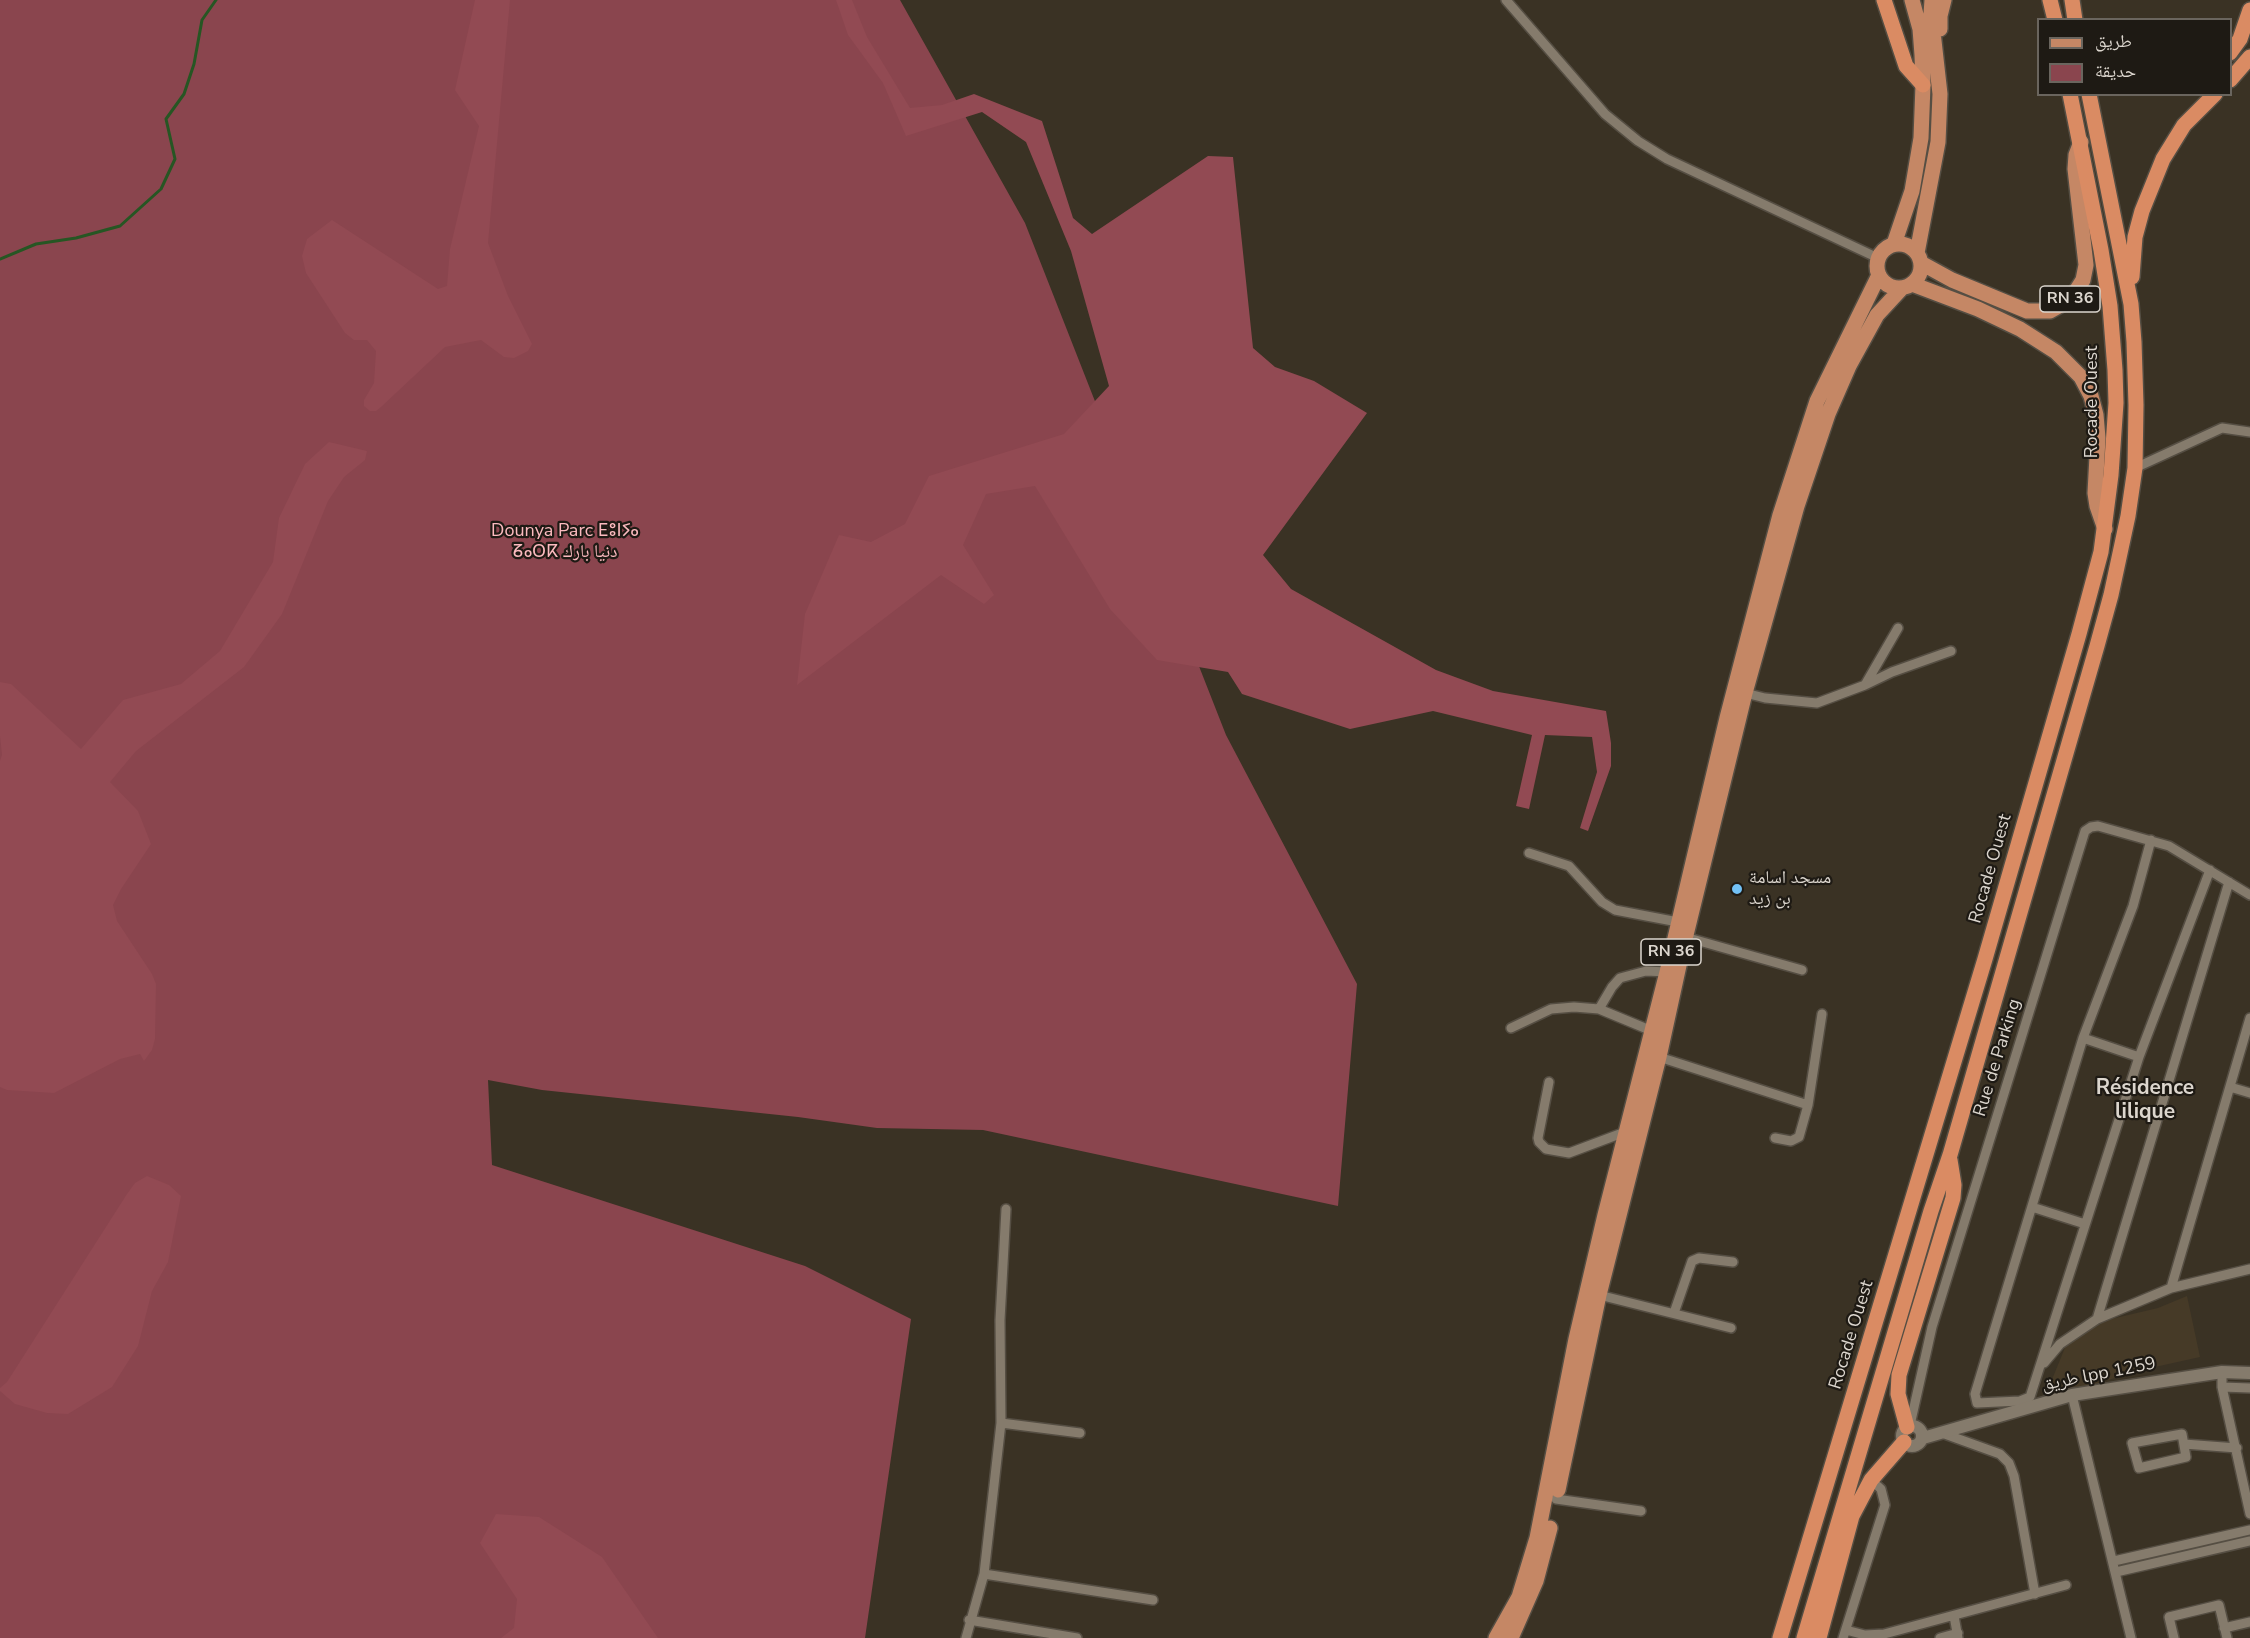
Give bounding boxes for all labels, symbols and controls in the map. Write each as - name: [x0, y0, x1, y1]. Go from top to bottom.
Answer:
- legend: [2037, 18, 2232, 96]
- text: طريق: [2095, 29, 2132, 53]
- text: حديقة: [2095, 59, 2136, 83]
- road number: RN 36: [2040, 286, 2100, 312]
- street label: Rocade Ouest: [2082, 346, 2104, 458]
- park label: Dounya Parc ⴹⵓⵏⵢⴰ ⵒⴰⵔⴽ دنيا بارك: [491, 521, 639, 564]
- street label: Rocade Ouest: [1965, 812, 2017, 926]
- place label: مسجد اسامة بن زيد: [1749, 868, 1831, 910]
- marker: مسجد اسامة بن زيد: [1730, 882, 1744, 896]
- road number: RN 36: [1641, 939, 1701, 965]
- street label: Rue de Parking: [1970, 997, 2026, 1119]
- district label: Résidence lilique: [2096, 1076, 2194, 1126]
- street label: Rocade Ouest: [1825, 1278, 1879, 1392]
- street label: طريق lpp 1259: [2040, 1353, 2158, 1397]

